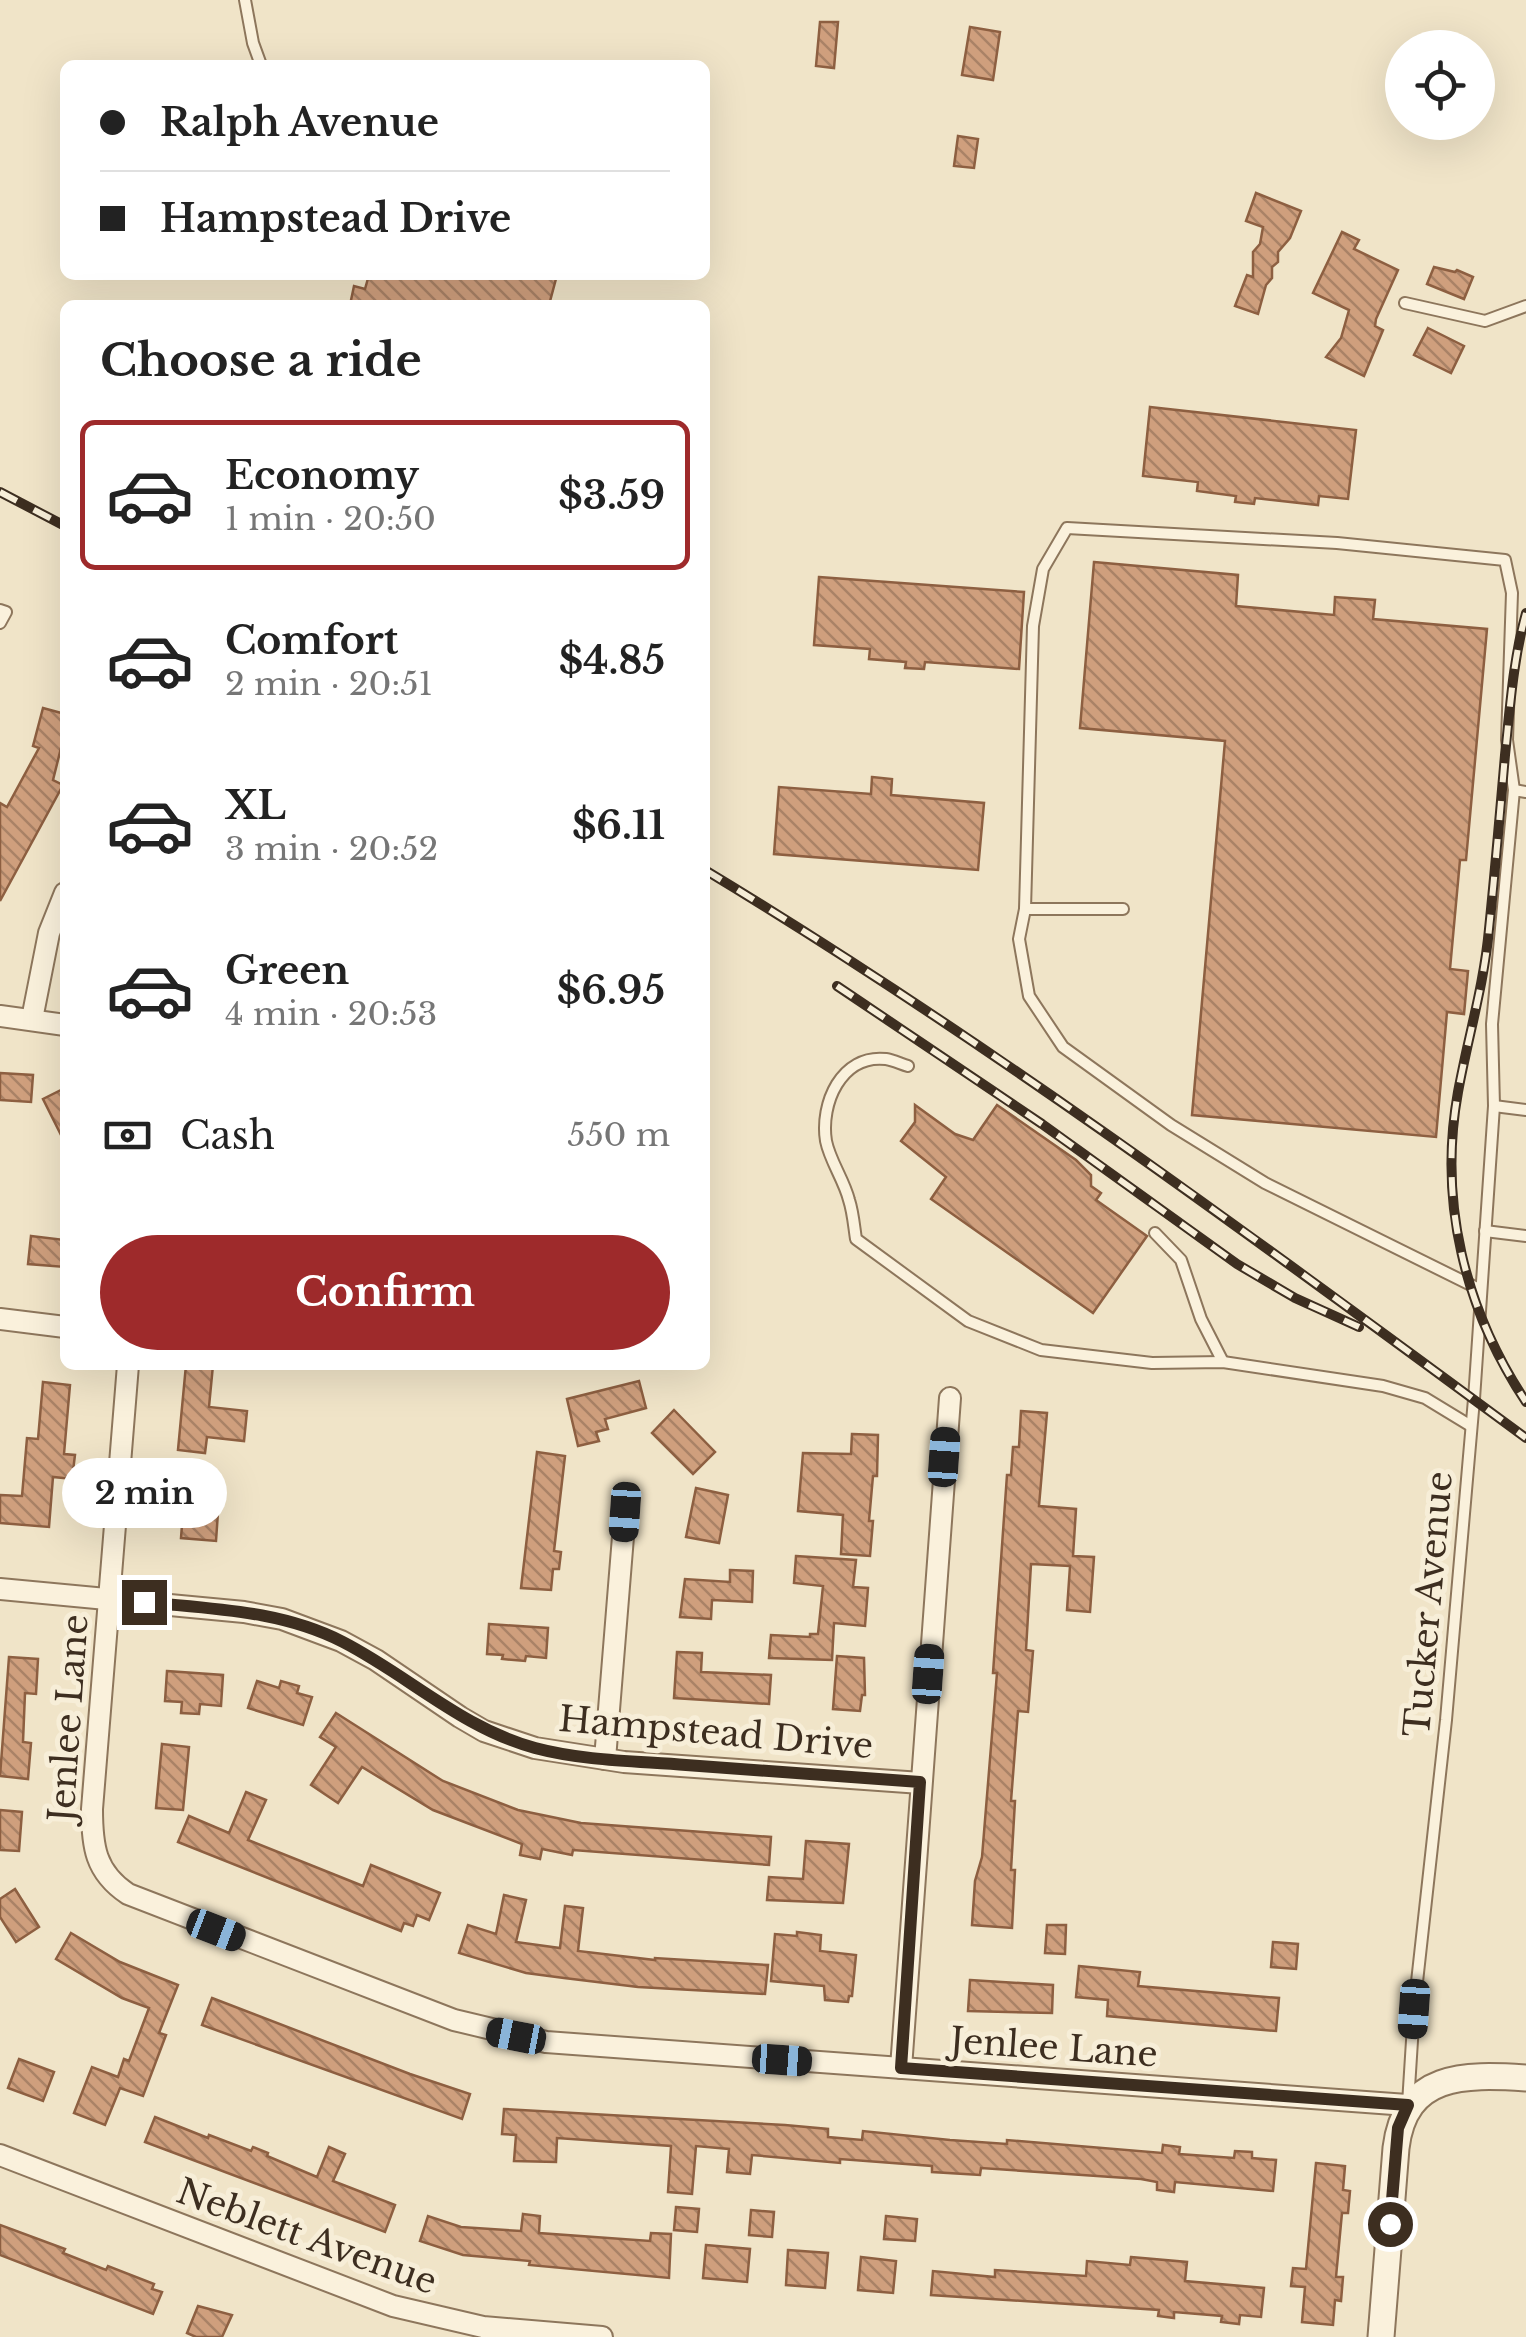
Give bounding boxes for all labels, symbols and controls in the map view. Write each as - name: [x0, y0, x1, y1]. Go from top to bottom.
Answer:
- map controls: [1385, 30, 1495, 140]
- button: locate: [1385, 30, 1495, 140]
- text: Ralph Avenue: [160, 99, 439, 146]
- text: Hampstead Drive: [160, 195, 511, 242]
- text: Choose a ride: [100, 332, 422, 388]
- icon: car: [105, 450, 195, 540]
- text: Economy: [225, 452, 419, 499]
- text: $3.59: [558, 472, 665, 519]
- text: 1 min · 20:50: [225, 499, 436, 539]
- icon: car: [105, 615, 195, 705]
- text: Comfort: [225, 617, 398, 664]
- text: $4.85: [559, 637, 665, 684]
- text: 2 min · 20:51: [225, 664, 433, 704]
- icon: car: [105, 780, 195, 870]
- text: XL: [225, 782, 286, 829]
- text: $6.11: [572, 802, 665, 849]
- text: 3 min · 20:52: [225, 829, 438, 869]
- icon: car: [105, 945, 195, 1035]
- text: Green: [225, 947, 349, 994]
- text: $6.95: [557, 967, 665, 1014]
- text: 4 min · 20:53: [225, 994, 437, 1034]
- icon: cash: [100, 1108, 155, 1163]
- text: Cash: [180, 1112, 275, 1159]
- text: 550 m: [567, 1115, 670, 1155]
- button: Confirm: [100, 1235, 670, 1350]
- car: [927, 1426, 961, 1488]
- callout: 2 min: [62, 1457, 226, 1527]
- street label: Tucker Avenue: [1395, 1469, 1461, 1739]
- text: 2 min: [95, 1473, 194, 1513]
- car: [608, 1481, 642, 1543]
- route end: [122, 1580, 167, 1625]
- street label: Jenlee Lane: [39, 1613, 97, 1827]
- car: [911, 1643, 945, 1705]
- street label: Hampstead Drive: [557, 1697, 875, 1767]
- car: [183, 1905, 249, 1955]
- car: [1397, 1978, 1431, 2040]
- car: [484, 2016, 548, 2056]
- street label: Jenlee Lane: [945, 2018, 1159, 2076]
- car: [751, 2043, 813, 2077]
- street label: Neblett Avenue: [171, 2169, 443, 2303]
- route start: [1368, 2202, 1413, 2247]

